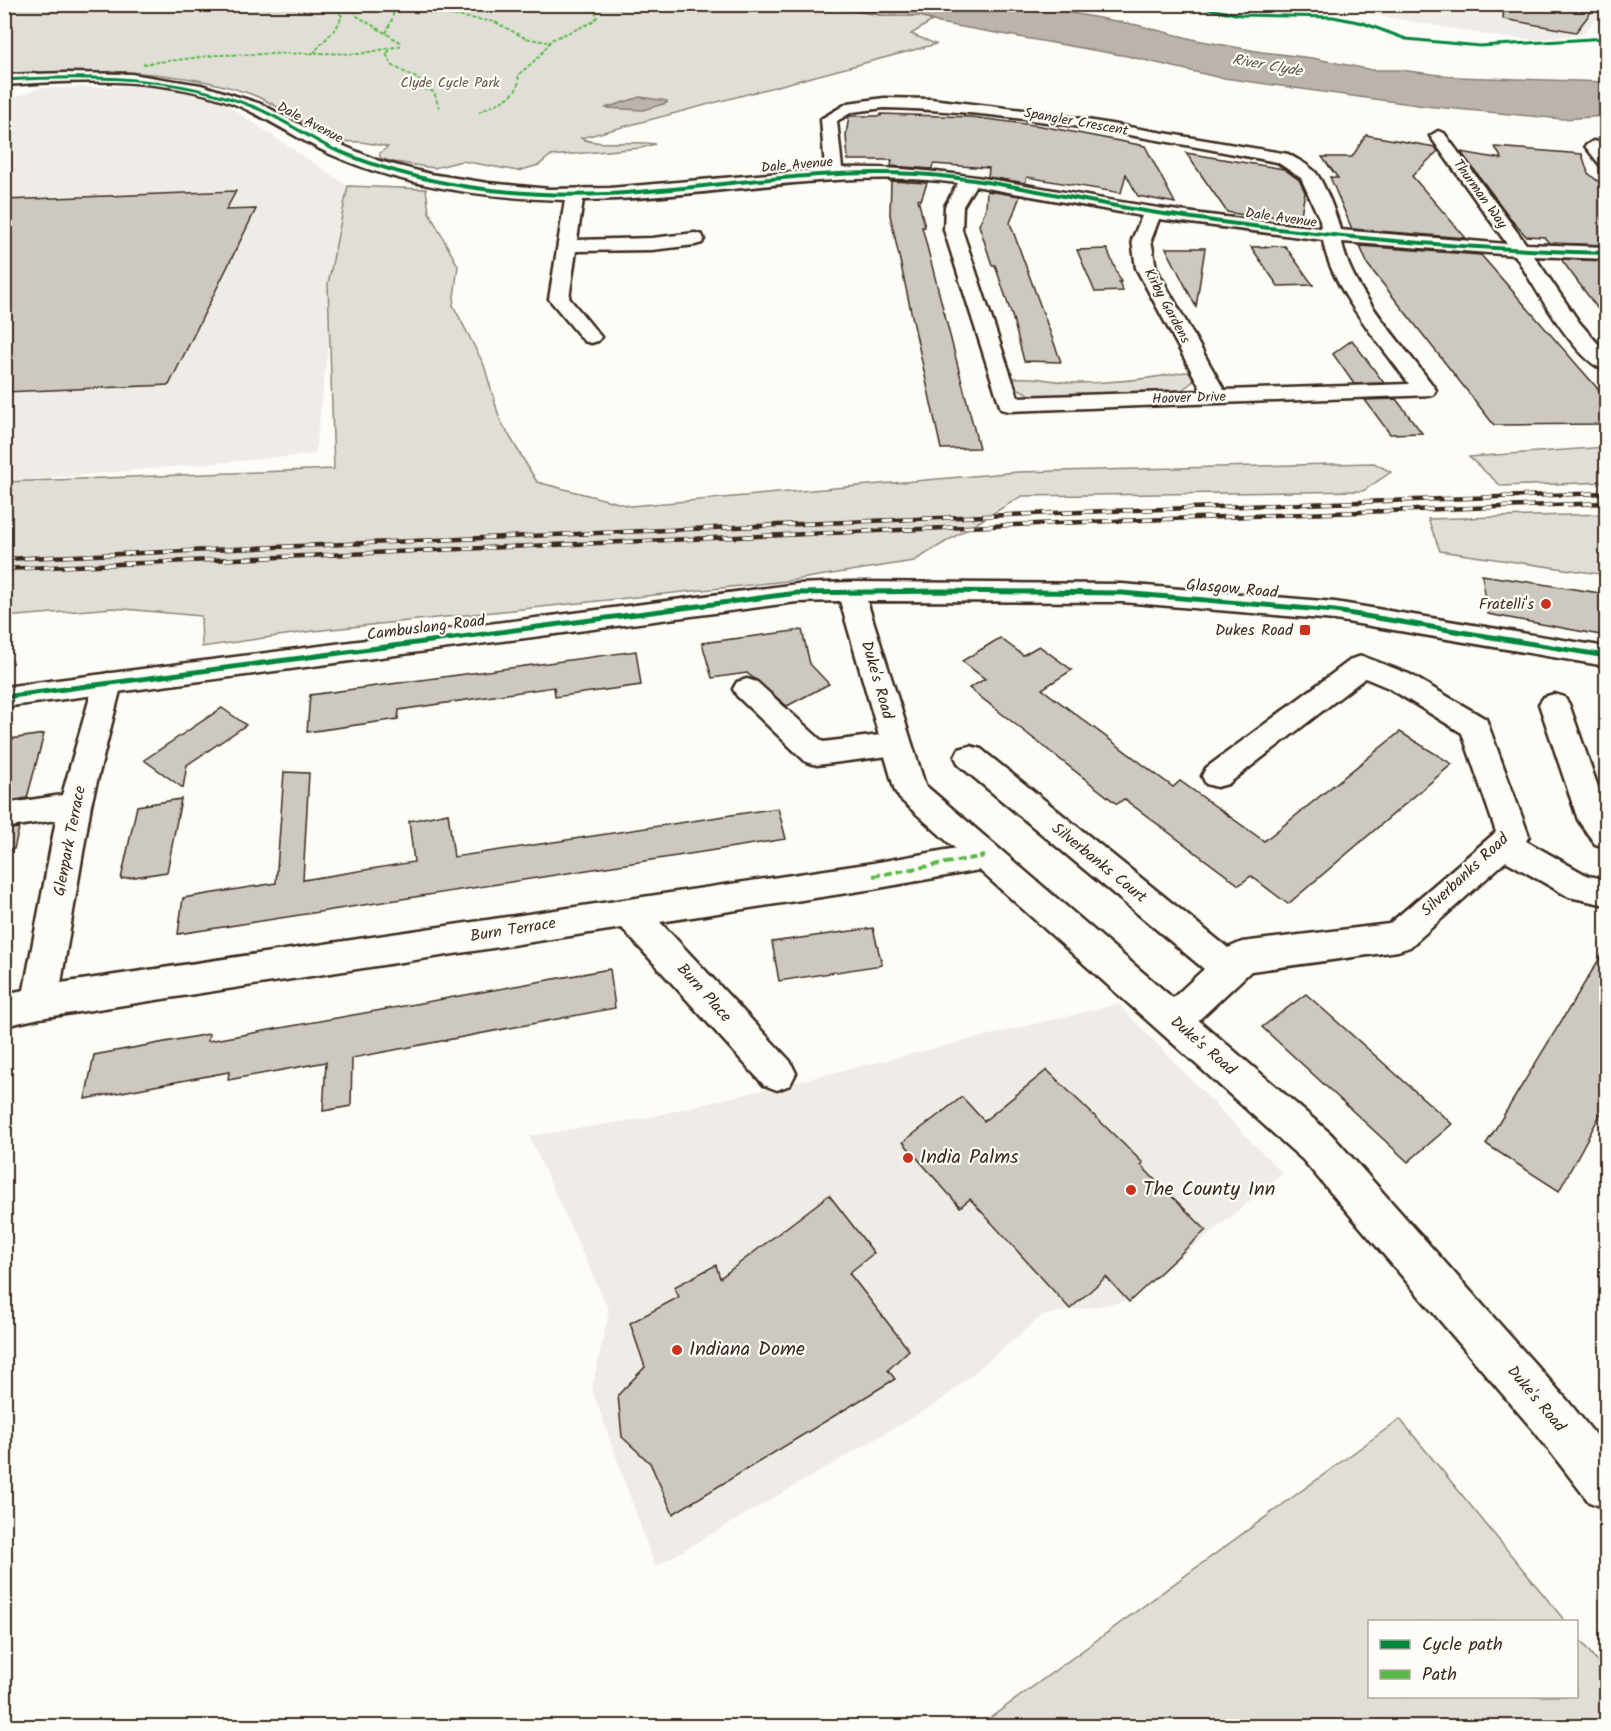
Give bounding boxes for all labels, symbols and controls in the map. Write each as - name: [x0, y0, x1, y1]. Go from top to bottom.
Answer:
- water label: River Clyde: [1230, 48, 1305, 84]
- park label: Clyde Cycle Park: [400, 72, 500, 94]
- street label: Dale Avenue: [273, 96, 348, 150]
- street label: Spangler Crescent: [1022, 102, 1130, 142]
- street label: Dale Avenue: [760, 151, 835, 179]
- street label: Thurman Way: [1447, 155, 1513, 234]
- street label: Dale Avenue: [1244, 202, 1319, 234]
- street label: Kirby Gardens: [1138, 265, 1196, 347]
- street label: Hoover Drive: [1152, 386, 1227, 410]
- street label: Glasgow Road: [1185, 573, 1280, 606]
- place label: Fratelli's: [1479, 592, 1534, 617]
- marker: Fratelli's: [1539, 597, 1553, 611]
- street label: Cambuslang Road: [366, 608, 487, 648]
- place label: Dukes Road: [1215, 618, 1294, 643]
- marker: Dukes Road: [1298, 623, 1312, 637]
- street label: Duke's Road: [854, 638, 900, 723]
- street label: Glenpark Terrace: [47, 784, 93, 898]
- street label: Silverbanks Court: [1046, 817, 1153, 910]
- street label: Silverbanks Road: [1415, 827, 1515, 923]
- street label: Burn Terrace: [468, 911, 558, 949]
- street label: Burn Place: [670, 958, 738, 1028]
- street label: Duke's Road: [1164, 1010, 1242, 1082]
- place label: India Palms: [920, 1142, 1019, 1174]
- marker: India Palms: [901, 1151, 915, 1165]
- place label: The County Inn: [1143, 1174, 1275, 1206]
- marker: The County Inn: [1124, 1183, 1138, 1197]
- place label: Indiana Dome: [689, 1334, 805, 1366]
- marker: Indiana Dome: [670, 1343, 684, 1357]
- street label: Duke's Road: [1501, 1360, 1572, 1439]
- legend: [1368, 1620, 1578, 1698]
- text: Cycle path: [1422, 1631, 1503, 1660]
- text: Path: [1422, 1661, 1457, 1690]

